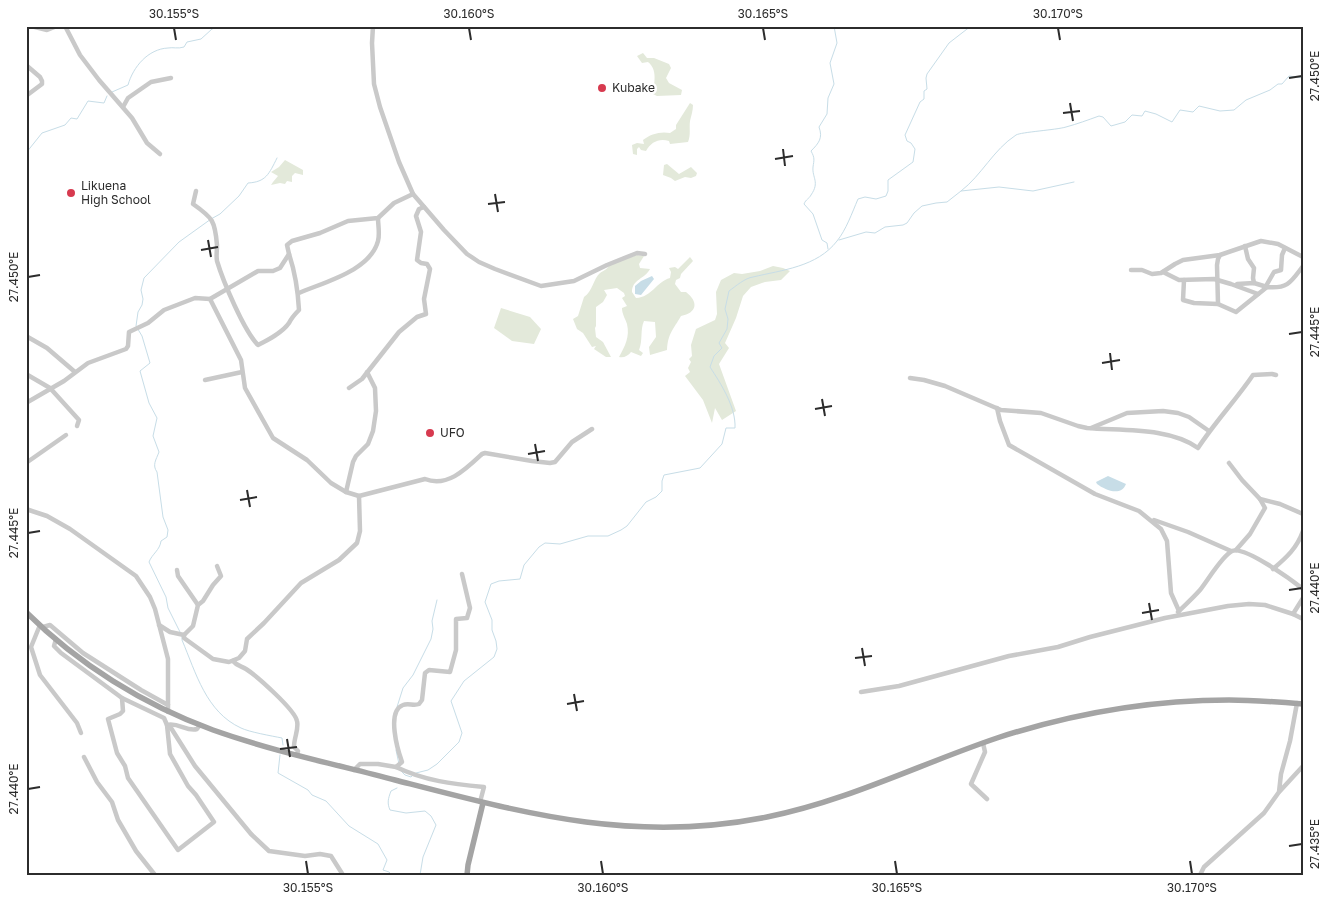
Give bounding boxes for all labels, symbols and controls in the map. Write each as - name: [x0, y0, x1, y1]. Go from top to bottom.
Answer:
- text: 30.155°S: [149, 6, 199, 21]
- text: 30.160°S: [444, 6, 495, 21]
- text: 30.165°S: [738, 6, 789, 21]
- text: 30.170°S: [1033, 6, 1083, 21]
- text: 27.450°E: [1307, 51, 1322, 101]
- place label: Kubake: [612, 80, 655, 95]
- marker: Kubake: [596, 82, 608, 94]
- place label: Likuena High School: [81, 178, 151, 207]
- marker: Likuena High School: [65, 187, 77, 199]
- text: 27.450°E: [6, 252, 21, 302]
- text: 27.445°E: [1307, 307, 1322, 357]
- place label: UFO: [440, 425, 465, 440]
- marker: UFO: [424, 427, 436, 439]
- text: 27.445°E: [6, 508, 21, 558]
- text: 27.440°E: [1307, 562, 1322, 614]
- text: 27.440°E: [6, 763, 21, 815]
- text: 27.435°E: [1307, 819, 1322, 869]
- text: 30.155°S: [283, 880, 333, 895]
- text: 30.160°S: [578, 880, 629, 895]
- text: 30.165°S: [872, 880, 923, 895]
- text: 30.170°S: [1167, 880, 1217, 895]

